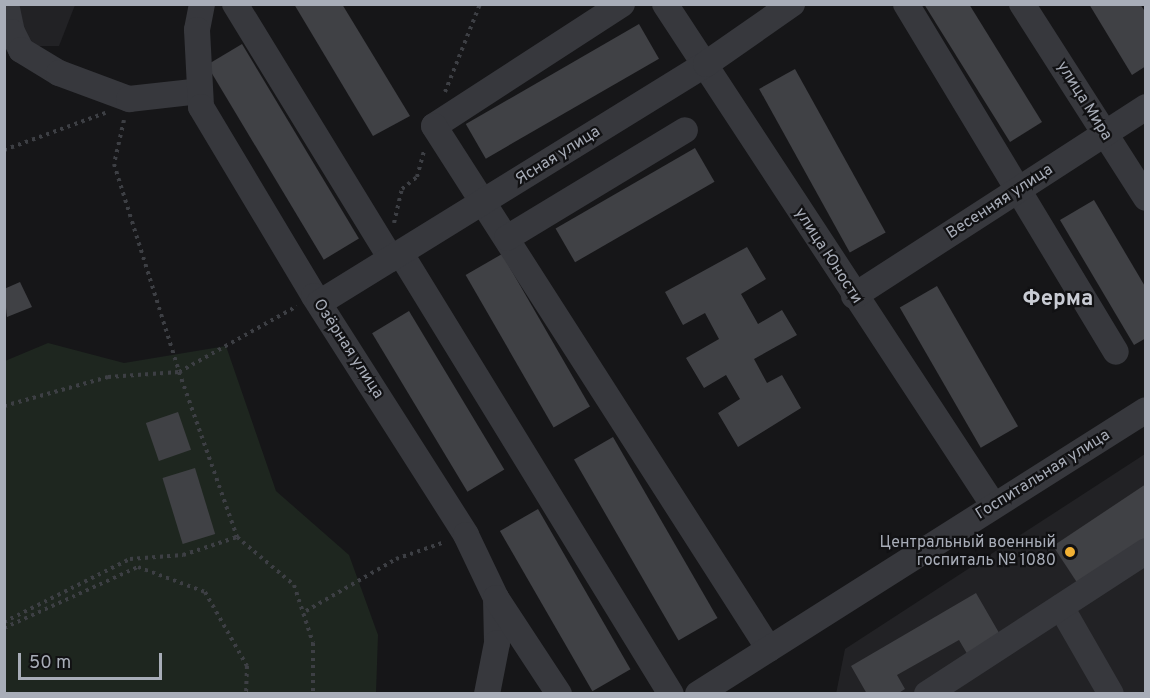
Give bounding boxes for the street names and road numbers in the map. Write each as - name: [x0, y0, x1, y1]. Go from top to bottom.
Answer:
- street label: улица Мира: [1052, 58, 1116, 144]
- street label: Ясная улица: [512, 122, 604, 190]
- street label: Весенняя улица: [943, 161, 1057, 243]
- street label: улица Юности: [790, 205, 866, 307]
- street label: Озёрная улица: [309, 296, 387, 402]
- street label: Госпитальная улица: [972, 426, 1114, 524]

